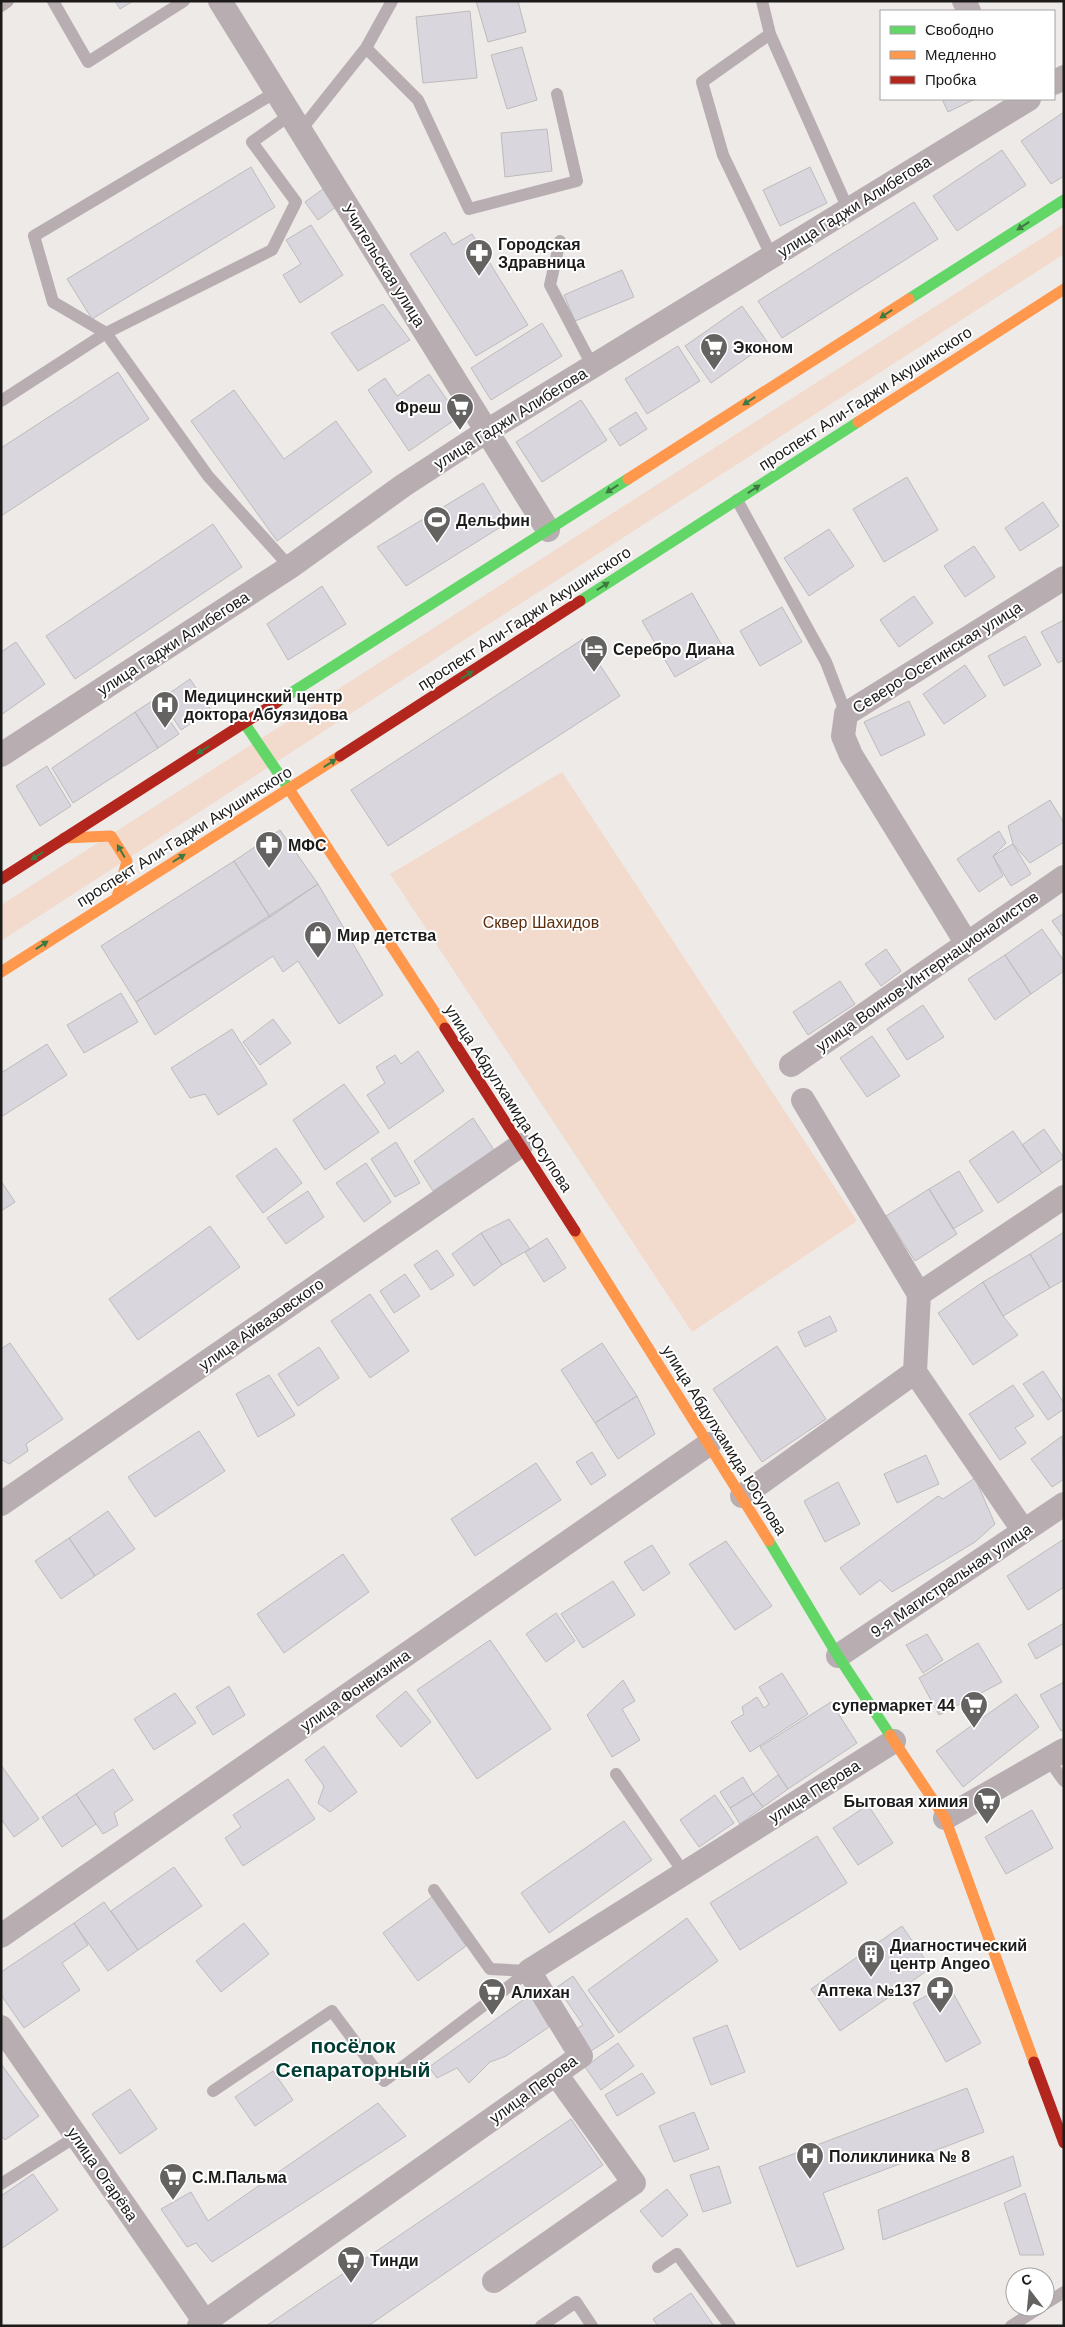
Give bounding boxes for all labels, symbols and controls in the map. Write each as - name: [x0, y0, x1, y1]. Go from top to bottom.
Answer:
- legend: [880, 10, 1055, 100]
- text: Свободно: [925, 21, 994, 38]
- text: Медленно: [925, 46, 996, 63]
- text: Пробка: [925, 71, 977, 88]
- street label: улица Гаджи Алибегова: [775, 152, 934, 261]
- street label: Учительская улица: [339, 201, 428, 330]
- one-way arrow: [1016, 222, 1029, 231]
- place label: Городская Здравница: [498, 236, 585, 271]
- pharmacy icon: Городская Здравница: [464, 238, 494, 277]
- one-way arrow: [879, 309, 892, 319]
- street label: проспект Али-Гаджи Акушинского: [756, 323, 975, 474]
- supermarket icon: Эконом: [699, 332, 729, 371]
- place label: Эконом: [733, 339, 793, 356]
- street label: улица Гаджи Алибегова: [431, 364, 590, 473]
- supermarket icon: Фреш: [445, 392, 475, 431]
- one-way arrow: [742, 397, 755, 406]
- place label: Фреш: [395, 399, 441, 416]
- one-way arrow: [605, 484, 619, 494]
- one-way arrow: [748, 484, 761, 494]
- sports icon: Дельфин: [422, 505, 452, 544]
- place label: Дельфин: [456, 512, 530, 529]
- street label: проспект Али-Гаджи Акушинского: [415, 543, 634, 694]
- one-way arrow: [596, 582, 610, 591]
- street label: улица Гаджи Алибегова: [94, 588, 252, 699]
- street label: Северо-Осетинская улица: [850, 598, 1025, 717]
- hotel icon: Серебро Диана: [579, 634, 609, 673]
- place label: Серебро Диана: [613, 641, 735, 658]
- one-way arrow: [460, 670, 473, 679]
- place label: Медицинский центр доктора Абуязидова: [184, 688, 348, 723]
- hospital icon: Медицинский центр доктора Абуязидова: [150, 690, 180, 729]
- one-way arrow: [197, 745, 210, 755]
- one-way arrow: [323, 758, 337, 767]
- street label: проспект Али-Гаджи Акушинского: [74, 763, 295, 910]
- pharmacy icon: МФС: [254, 830, 284, 869]
- place label: МФС: [288, 837, 327, 854]
- one-way arrow: [116, 845, 125, 858]
- one-way arrow: [30, 851, 43, 860]
- one-way arrow: [173, 853, 186, 863]
- street label: улица Воинов-Интернационалистов: [813, 888, 1042, 1055]
- park label: Сквер Шахидов: [483, 914, 599, 931]
- shop icon: Мир детства: [303, 920, 333, 959]
- place label: Мир детства: [337, 927, 436, 944]
- one-way arrow: [36, 940, 49, 950]
- street label: улица Абдулхамида Юсупова: [441, 1001, 576, 1195]
- street label: улица Айвазовского: [196, 1275, 327, 1374]
- street label: улица Абдулхамида Юсупова: [659, 1342, 790, 1538]
- street label: 9-я Магистральная улица: [868, 1520, 1035, 1641]
- street label: улица Фонвизина: [297, 1646, 413, 1735]
- supermarket icon: супермаркет 44: [959, 1690, 989, 1729]
- place label: супермаркет 44: [832, 1697, 955, 1714]
- street label: улица Перова: [766, 1757, 863, 1826]
- supermarket icon: Бытовая химия: [972, 1786, 1002, 1825]
- place label: Бытовая химия: [843, 1793, 968, 1810]
- place label: Диагностический центр Angeo: [890, 1937, 1027, 1972]
- building icon: Диагностический центр Angeo: [856, 1939, 886, 1978]
- pharmacy icon: Аптека №137: [925, 1975, 955, 2014]
- supermarket icon: Алихан: [477, 1977, 507, 2016]
- place label: Аптека №137: [817, 1982, 921, 1999]
- place label: Алихан: [511, 1984, 570, 2001]
- district label: посёлок Сепараторный: [276, 2034, 430, 2081]
- street label: улица Перова: [486, 2052, 580, 2127]
- street label: улица Огарёва: [64, 2124, 141, 2224]
- hospital icon: Поликлиника № 8: [795, 2141, 825, 2180]
- place label: Поликлиника № 8: [829, 2148, 970, 2165]
- supermarket icon: С.М.Пальма: [158, 2162, 188, 2201]
- place label: С.М.Пальма: [192, 2169, 287, 2186]
- supermarket icon: Тинди: [336, 2245, 366, 2284]
- place label: Тинди: [370, 2252, 419, 2269]
- north arrow: [1005, 2267, 1055, 2317]
- text: С: [1019, 2270, 1033, 2289]

